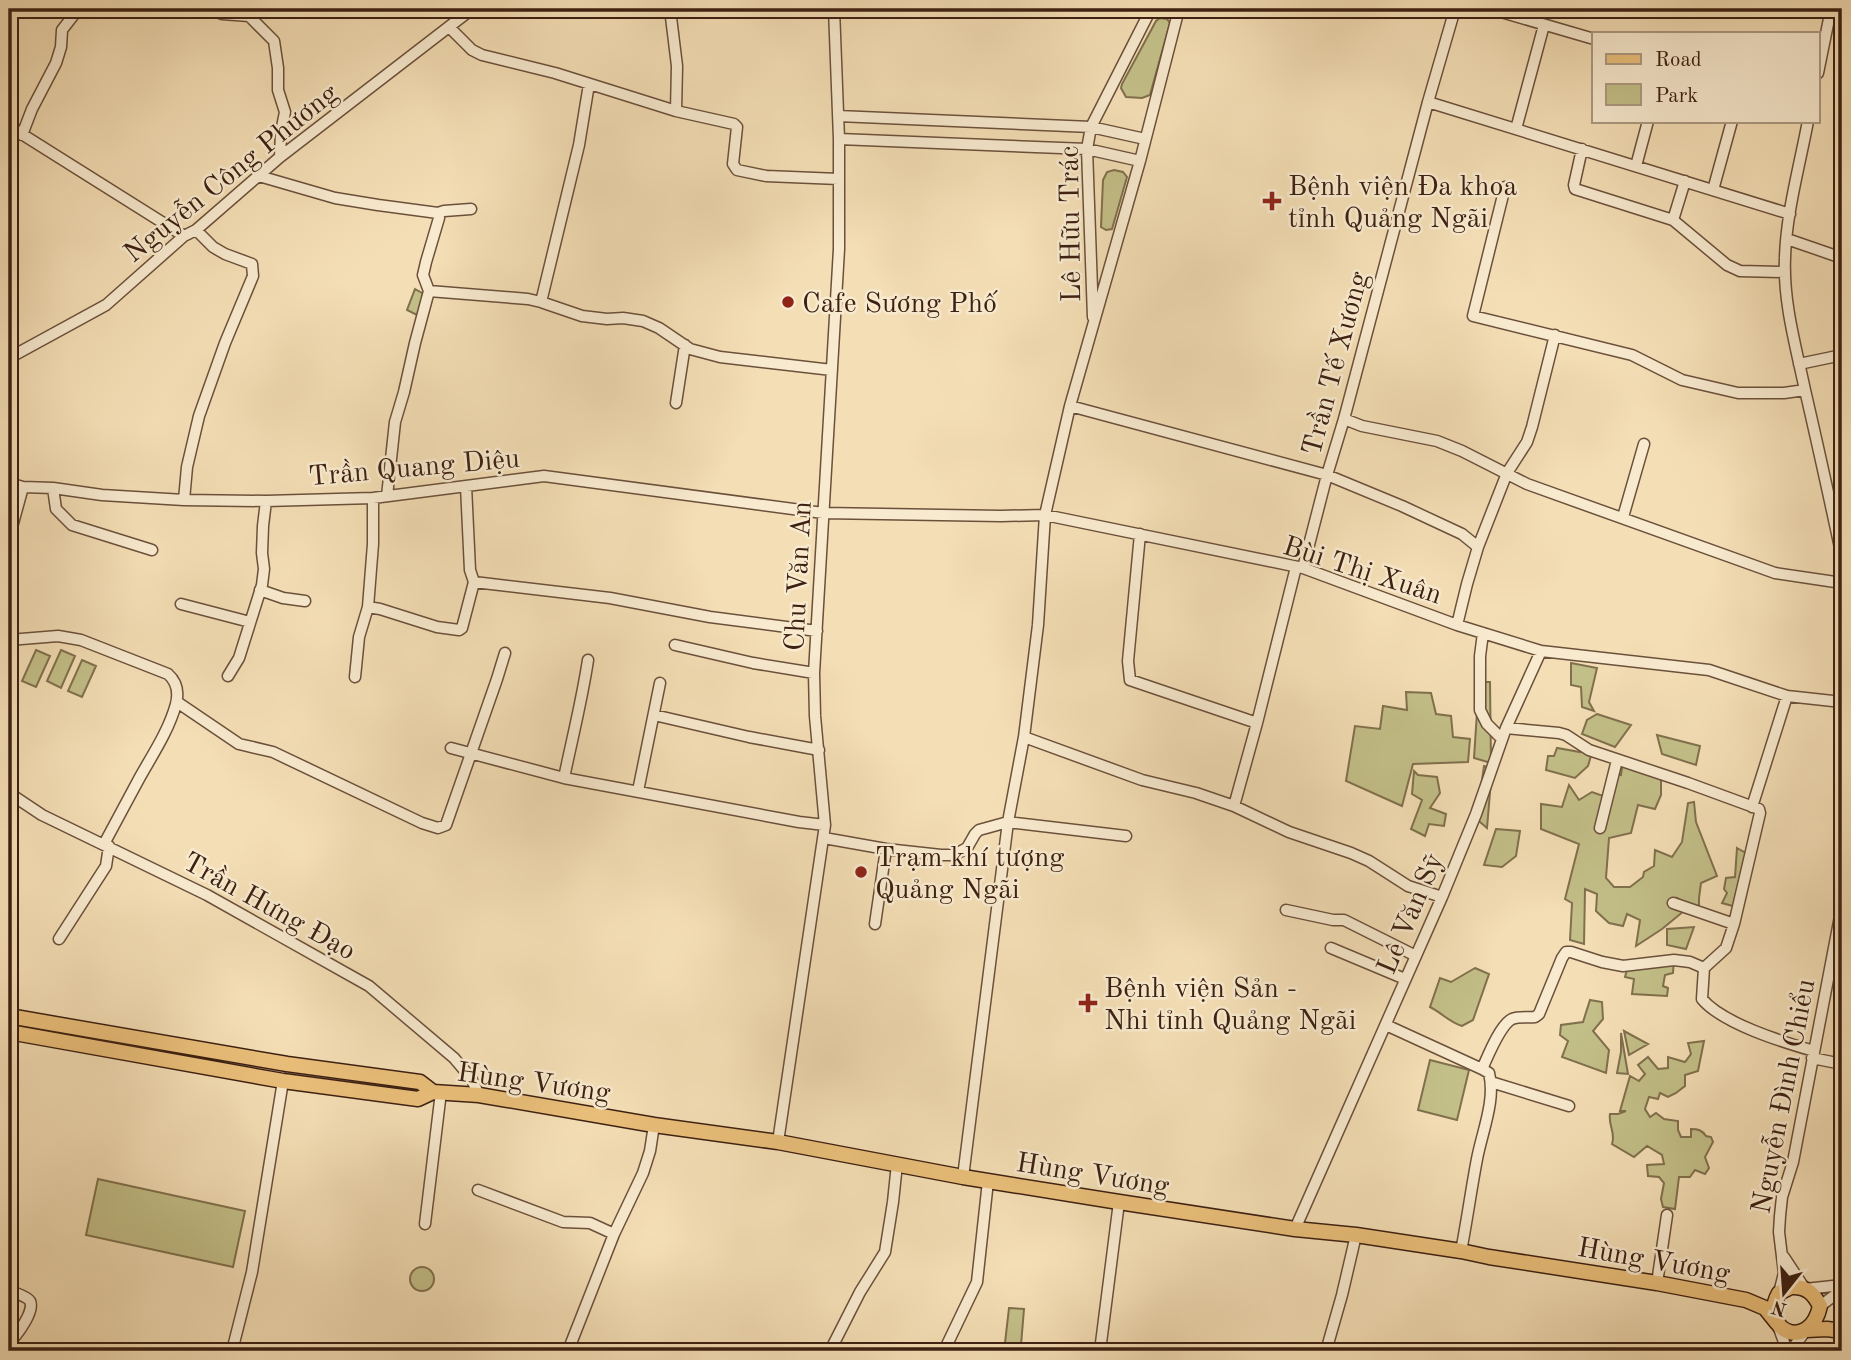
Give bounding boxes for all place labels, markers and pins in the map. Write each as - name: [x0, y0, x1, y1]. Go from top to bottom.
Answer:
- place label: Bệnh viện Đa khoa tỉnh Quảng Ngãi: [1288, 174, 1517, 234]
- marker: Bệnh viện Đa khoa tỉnh Quảng Ngãi: [1262, 191, 1282, 211]
- place label: Cafe Sương Phố: [802, 290, 998, 319]
- marker: Cafe Sương Phố: [780, 294, 796, 310]
- place label: Trạm khí tượng Quảng Ngãi: [875, 845, 1064, 905]
- marker: Trạm khí tượng Quảng Ngãi: [853, 864, 869, 880]
- place label: Bệnh viện Sản - Nhi tỉnh Quảng Ngãi: [1104, 976, 1356, 1036]
- marker: Bệnh viện Sản - Nhi tỉnh Quảng Ngãi: [1078, 993, 1098, 1013]

